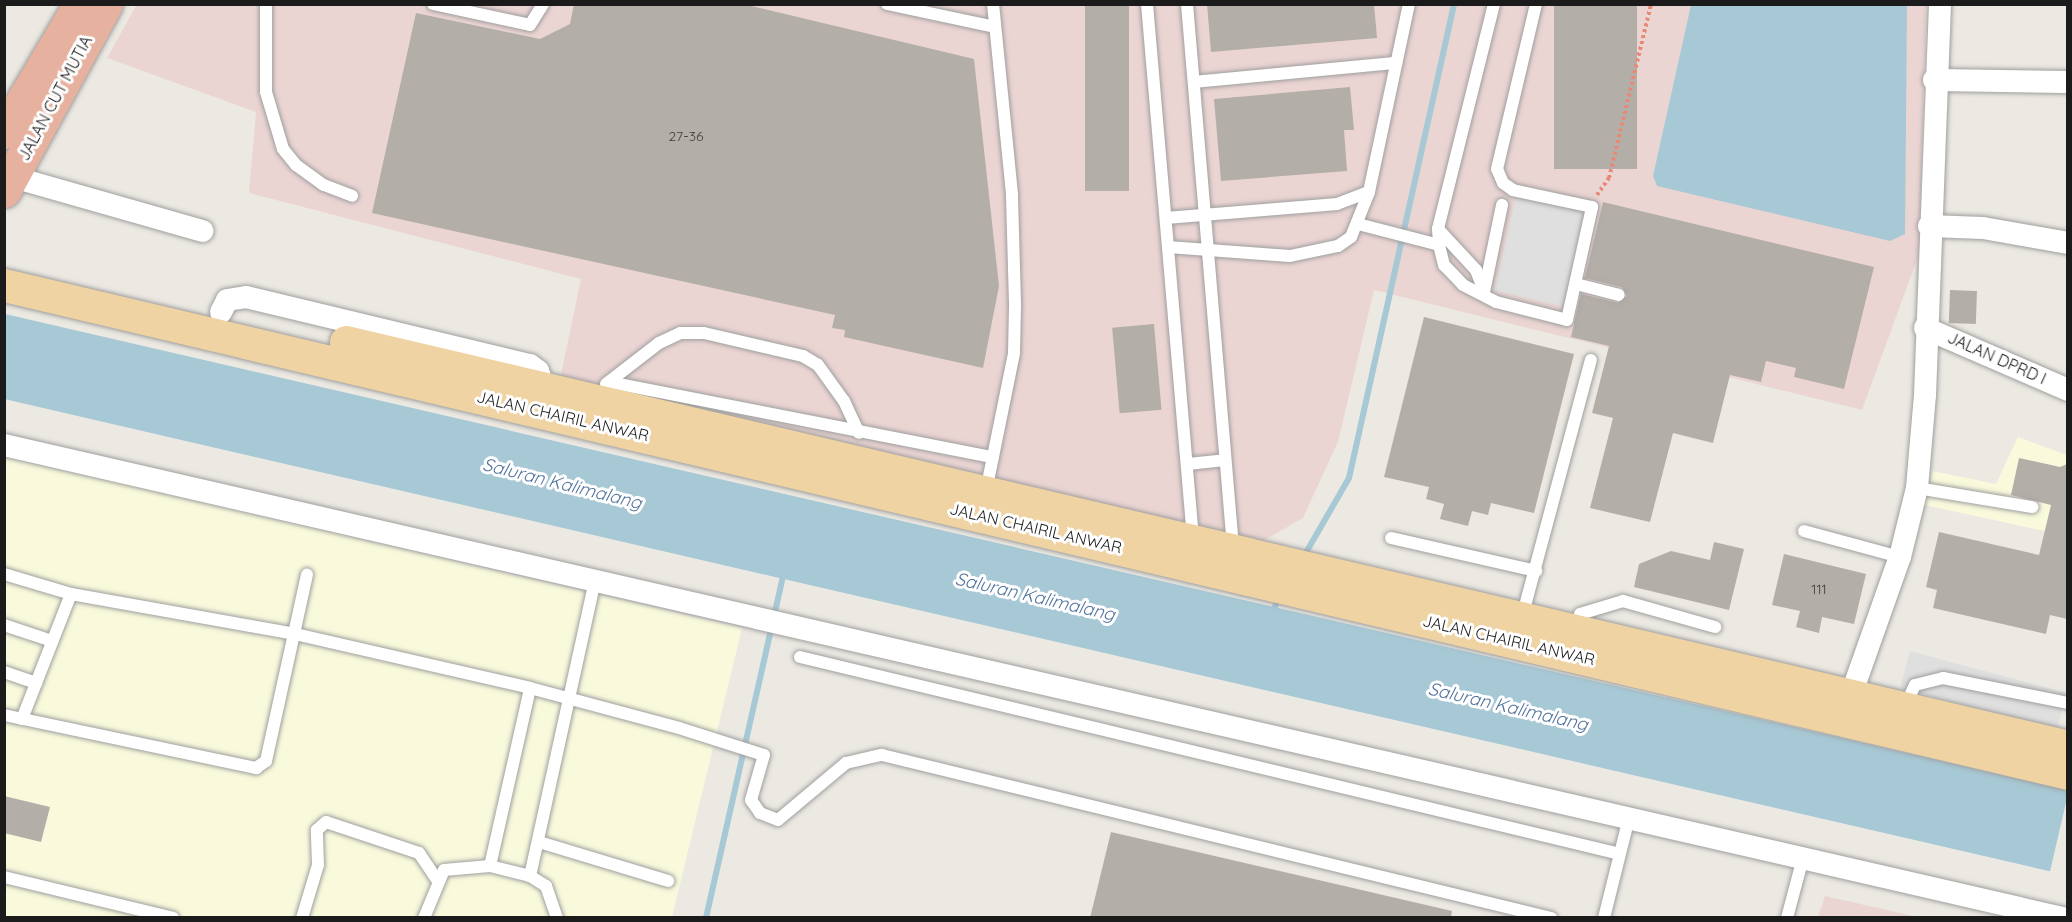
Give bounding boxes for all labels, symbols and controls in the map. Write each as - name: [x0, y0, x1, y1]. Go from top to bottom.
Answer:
- street label: JALAN CUT MUTIA: [14, 32, 96, 164]
- house number: 27-36: [668, 128, 704, 144]
- street label: JALAN DPRD I: [1945, 328, 2049, 388]
- street label: JALAN CHAIRIL ANWAR: [475, 387, 651, 445]
- water label: Saluran Kalimalang: [480, 454, 644, 514]
- street label: JALAN CHAIRIL ANWAR: [948, 499, 1124, 557]
- water label: Saluran Kalimalang: [953, 568, 1117, 626]
- house number: 111: [1811, 581, 1827, 597]
- street label: JALAN CHAIRIL ANWAR: [1421, 611, 1597, 669]
- water label: Saluran Kalimalang: [1426, 678, 1590, 736]

